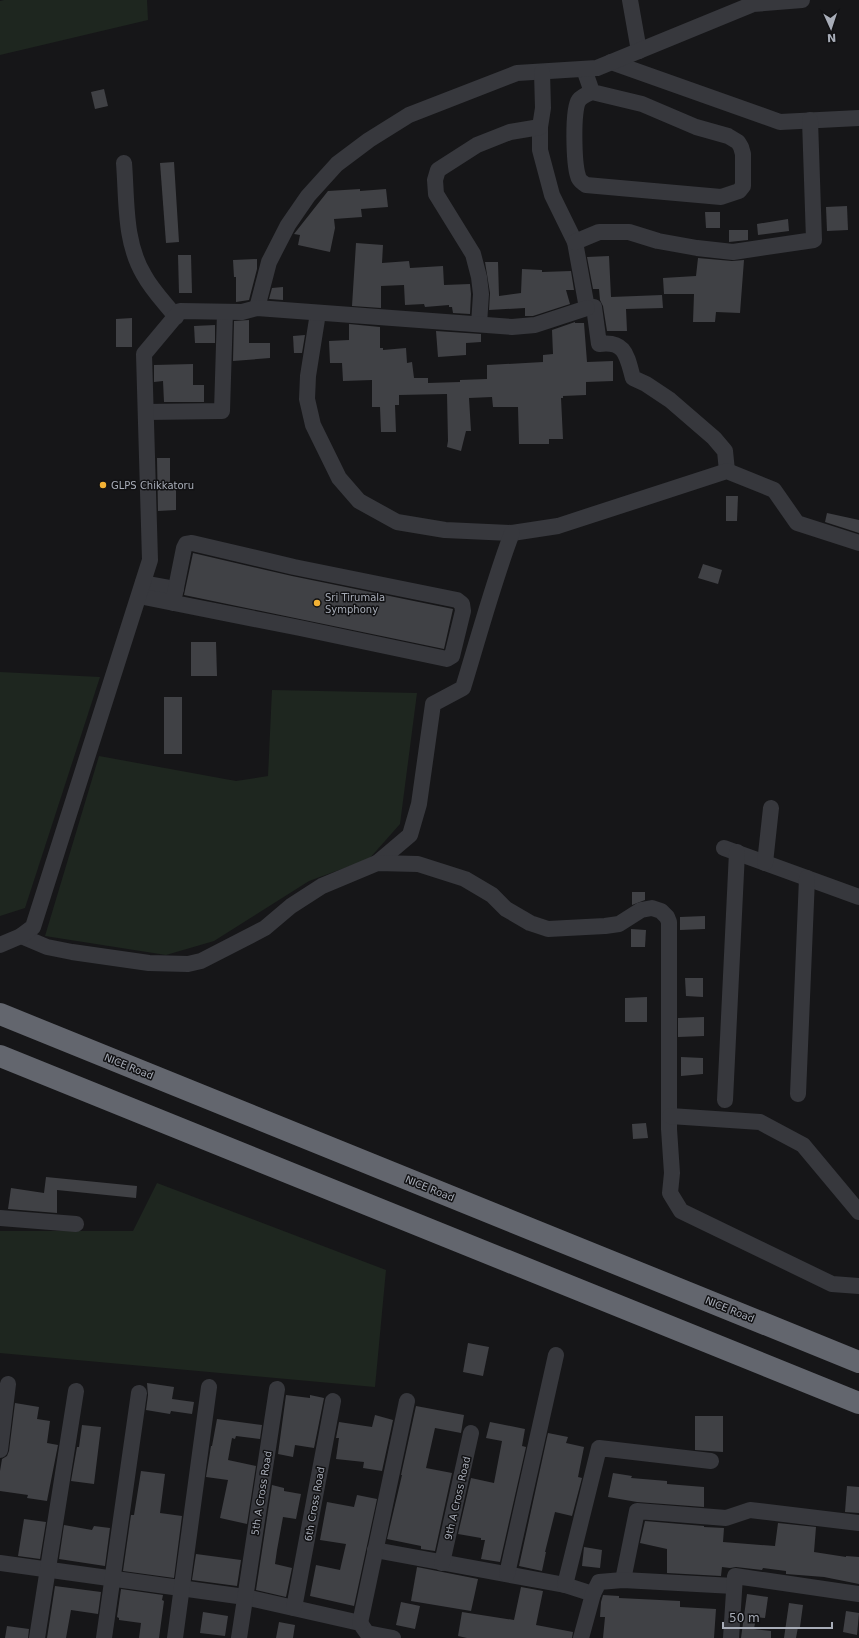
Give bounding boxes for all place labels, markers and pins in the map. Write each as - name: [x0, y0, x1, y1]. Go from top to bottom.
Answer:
- marker: GLPS Chikkatoru: [98, 480, 108, 490]
- place label: GLPS Chikkatoru: [111, 480, 194, 491]
- place label: Sri Tirumala Symphony: [325, 592, 385, 615]
- marker: Sri Tirumala Symphony: [312, 598, 322, 608]

